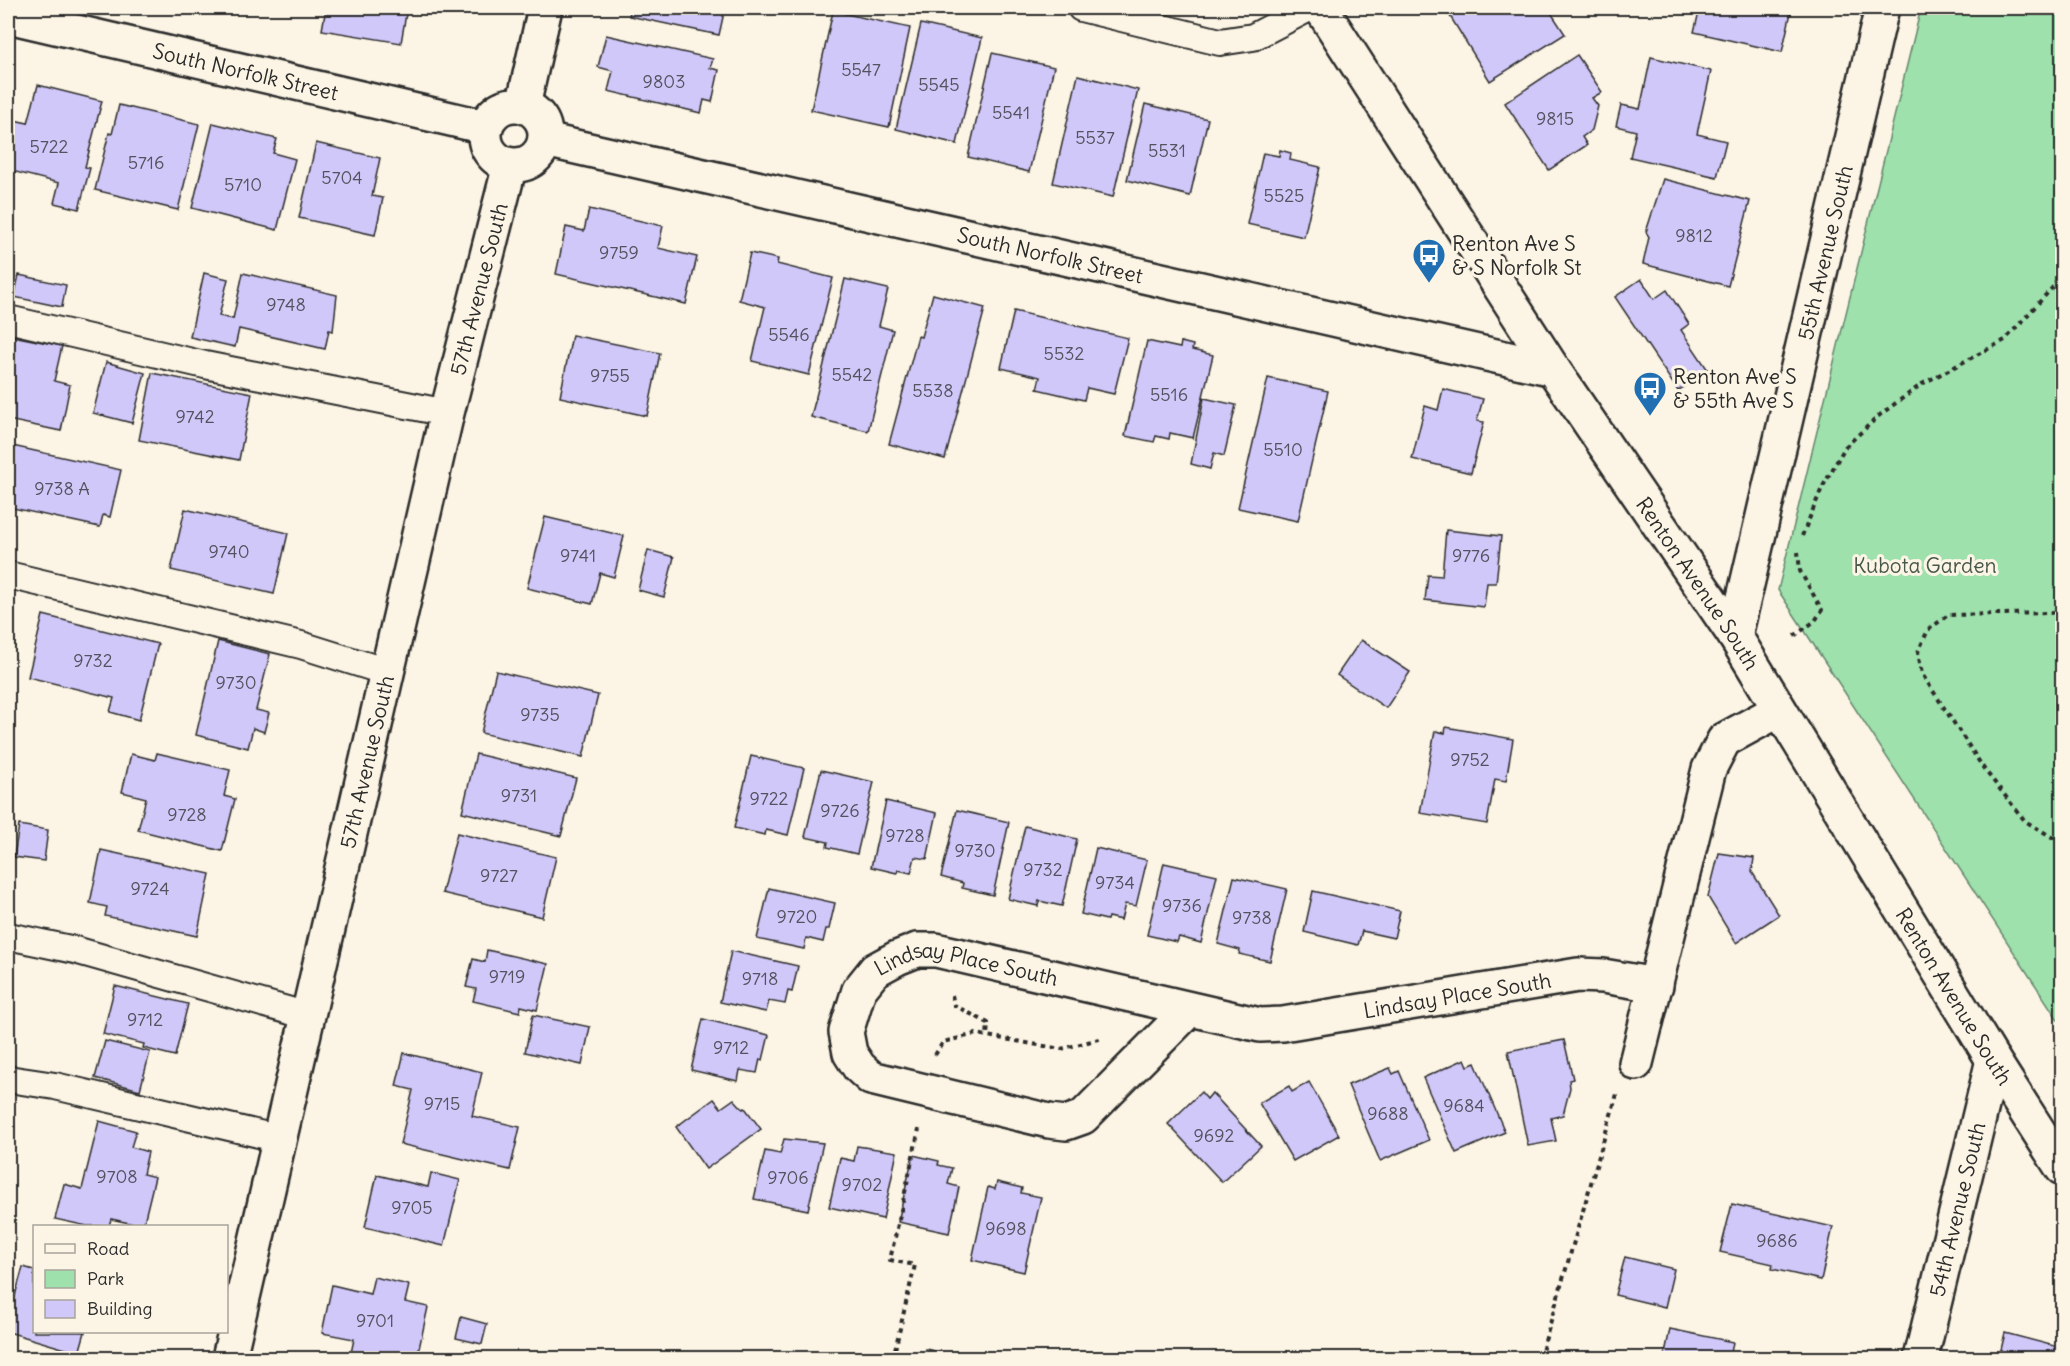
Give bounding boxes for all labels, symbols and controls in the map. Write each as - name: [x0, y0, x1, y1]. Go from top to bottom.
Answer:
- street label: South Norfolk Street: [150, 37, 341, 106]
- house number: 5547: [841, 58, 881, 81]
- house number: 9803: [643, 70, 685, 93]
- house number: 5545: [918, 73, 960, 96]
- house number: 5541: [992, 101, 1030, 124]
- house number: 9815: [1536, 107, 1574, 130]
- house number: 5537: [1075, 126, 1115, 149]
- house number: 5722: [30, 135, 69, 158]
- house number: 5531: [1148, 139, 1186, 162]
- house number: 5716: [128, 151, 164, 174]
- street label: 55th Avenue South: [1791, 162, 1858, 342]
- house number: 5704: [321, 166, 363, 189]
- house number: 5710: [224, 173, 262, 196]
- house number: 5525: [1264, 184, 1304, 207]
- street label: 57th Avenue South: [444, 200, 513, 378]
- street label: South Norfolk Street: [955, 221, 1146, 289]
- house number: 9812: [1675, 224, 1713, 247]
- place label: Renton Ave S & S Norfolk St: [1452, 230, 1582, 281]
- bus stop icon: Renton Ave S & S Norfolk St: [1411, 237, 1447, 284]
- house number: 9759: [599, 241, 639, 264]
- house number: 9748: [266, 293, 306, 316]
- house number: 5546: [768, 323, 810, 346]
- house number: 5532: [1044, 342, 1085, 365]
- house number: 5542: [832, 363, 873, 386]
- place label: Renton Ave S & 55th Ave S: [1673, 363, 1797, 414]
- house number: 9755: [590, 364, 630, 387]
- bus stop icon: Renton Ave S & 55th Ave S: [1632, 370, 1668, 417]
- house number: 5538: [912, 379, 954, 402]
- house number: 5516: [1150, 383, 1188, 406]
- house number: 9742: [175, 405, 215, 428]
- house number: 5510: [1263, 438, 1303, 461]
- house number: 9738 A: [34, 477, 90, 500]
- street label: Renton Avenue South: [1631, 492, 1766, 675]
- house number: 9740: [208, 540, 250, 563]
- house number: 9741: [560, 544, 596, 567]
- house number: 9776: [1452, 544, 1490, 567]
- park label: Kubota Garden: [1853, 552, 1997, 579]
- house number: 9732: [73, 649, 113, 672]
- house number: 9730: [215, 671, 257, 694]
- street label: 57th Avenue South: [334, 672, 400, 851]
- house number: 9735: [520, 703, 560, 726]
- house number: 9752: [1450, 748, 1490, 771]
- house number: 9731: [501, 784, 537, 807]
- house number: 9722: [750, 787, 789, 810]
- house number: 9726: [820, 799, 860, 822]
- house number: 9728: [167, 803, 207, 826]
- house number: 9728: [885, 824, 925, 847]
- house number: 9730: [954, 839, 996, 862]
- house number: 9732: [1023, 858, 1063, 881]
- house number: 9727: [480, 864, 518, 887]
- house number: 9734: [1095, 871, 1135, 894]
- house number: 9724: [130, 877, 170, 900]
- house number: 9736: [1162, 894, 1202, 917]
- street label: Renton Avenue South: [1890, 903, 2019, 1090]
- house number: 9720: [777, 905, 817, 928]
- house number: 9738: [1232, 906, 1272, 929]
- street label: Lindsay Place South: [869, 936, 1061, 991]
- house number: 9719: [489, 965, 525, 988]
- street label: Lindsay Place South: [1361, 966, 1553, 1024]
- house number: 9718: [742, 967, 778, 990]
- house number: 9712: [127, 1008, 163, 1031]
- house number: 9712: [713, 1036, 749, 1059]
- house number: 9715: [424, 1092, 460, 1115]
- house number: 9684: [1443, 1094, 1485, 1117]
- house number: 9688: [1367, 1102, 1409, 1125]
- street label: 54th Avenue South: [1923, 1119, 1991, 1299]
- house number: 9692: [1194, 1124, 1235, 1147]
- house number: 9708: [96, 1165, 138, 1188]
- house number: 9706: [767, 1166, 809, 1189]
- house number: 9702: [842, 1173, 883, 1196]
- house number: 9705: [391, 1196, 433, 1219]
- house number: 9698: [985, 1217, 1027, 1240]
- legend: [33, 1225, 228, 1333]
- house number: 9686: [1756, 1229, 1798, 1252]
- text: Road: [87, 1237, 130, 1260]
- text: Park: [87, 1267, 124, 1290]
- text: Building: [87, 1297, 152, 1320]
- house number: 9701: [356, 1309, 394, 1332]

